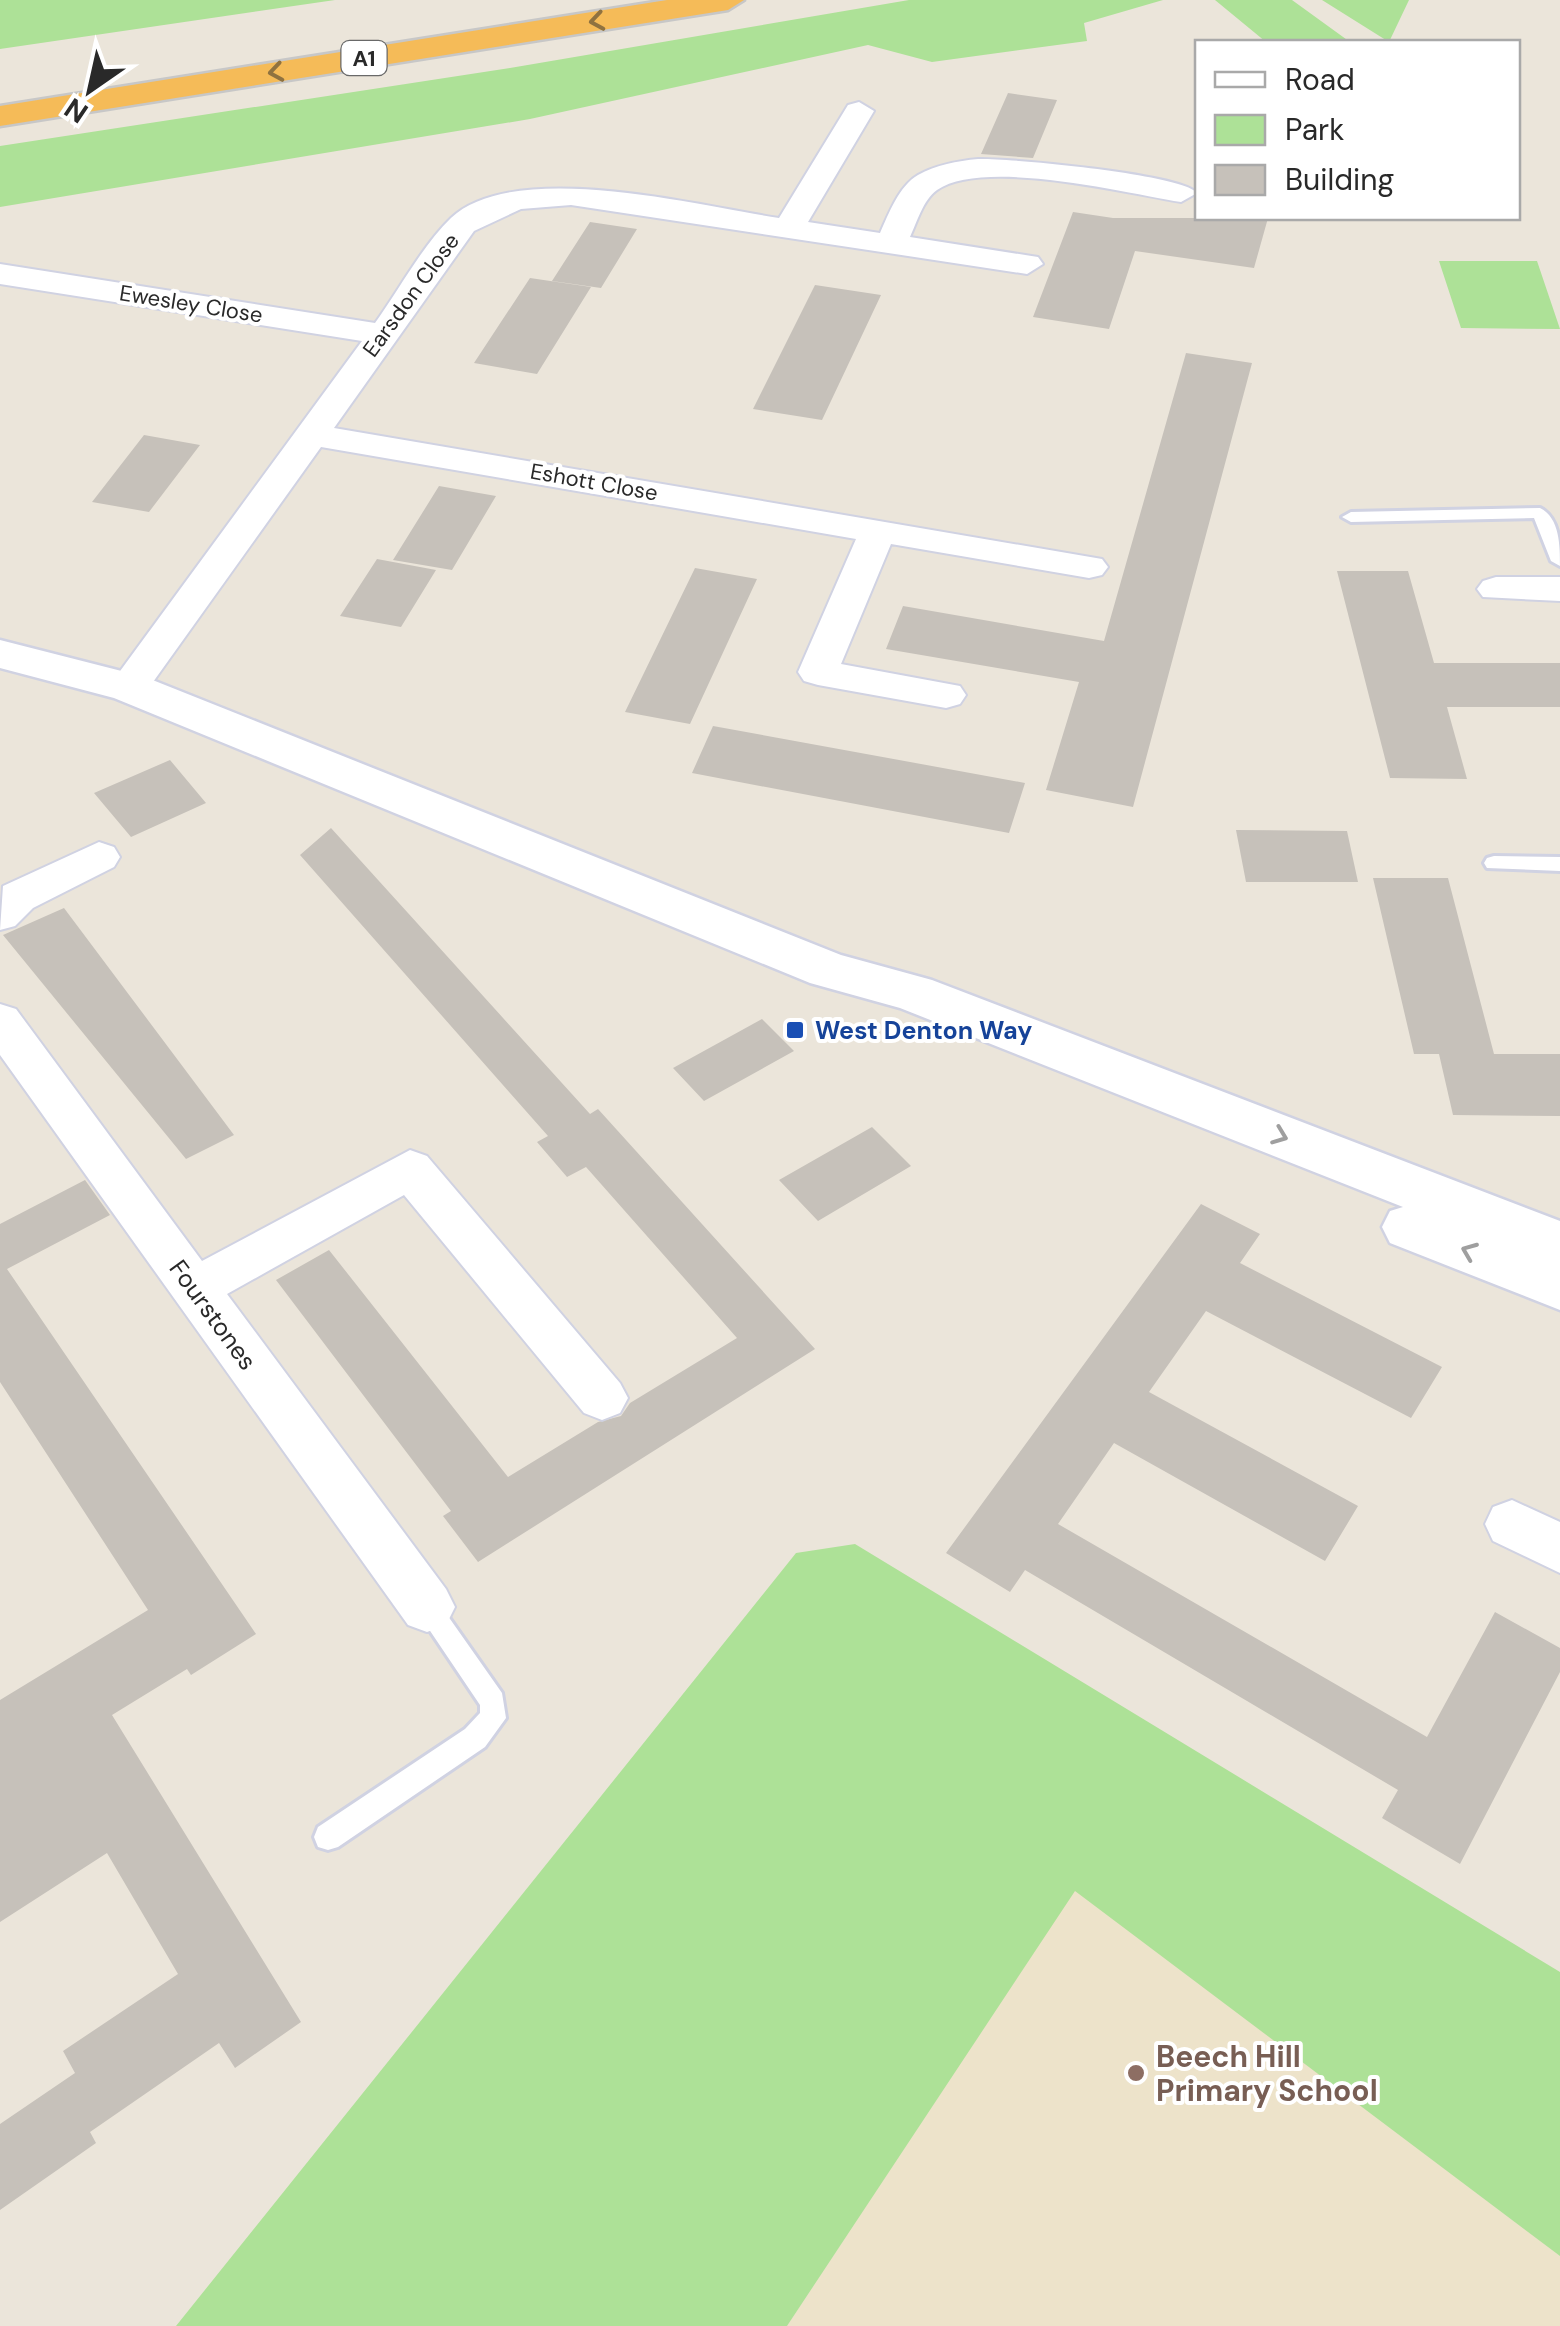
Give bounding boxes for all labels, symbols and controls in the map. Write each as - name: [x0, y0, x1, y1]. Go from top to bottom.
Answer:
- one-way arrow: [588, 10, 605, 31]
- north arrow: [40, 40, 140, 140]
- legend: [1195, 40, 1520, 220]
- road number: A1: [342, 41, 386, 75]
- text: Road: [1285, 60, 1355, 99]
- one-way arrow: [268, 61, 284, 82]
- text: N: [57, 89, 95, 131]
- text: Park: [1285, 110, 1344, 149]
- text: Building: [1285, 160, 1394, 199]
- street label: Earsdon Close: [356, 227, 466, 363]
- street label: Ewesley Close: [117, 278, 265, 330]
- street label: Eshott Close: [528, 457, 660, 507]
- place label: West Denton Way: [815, 1014, 1032, 1047]
- marker: West Denton Way: [784, 1019, 806, 1041]
- one-way arrow: [1271, 1124, 1288, 1144]
- one-way arrow: [1462, 1242, 1479, 1262]
- street label: Fourstones: [162, 1253, 264, 1377]
- place label: Beech Hill Primary School: [1156, 2037, 1378, 2110]
- marker: Beech Hill Primary School: [1125, 2062, 1147, 2084]

